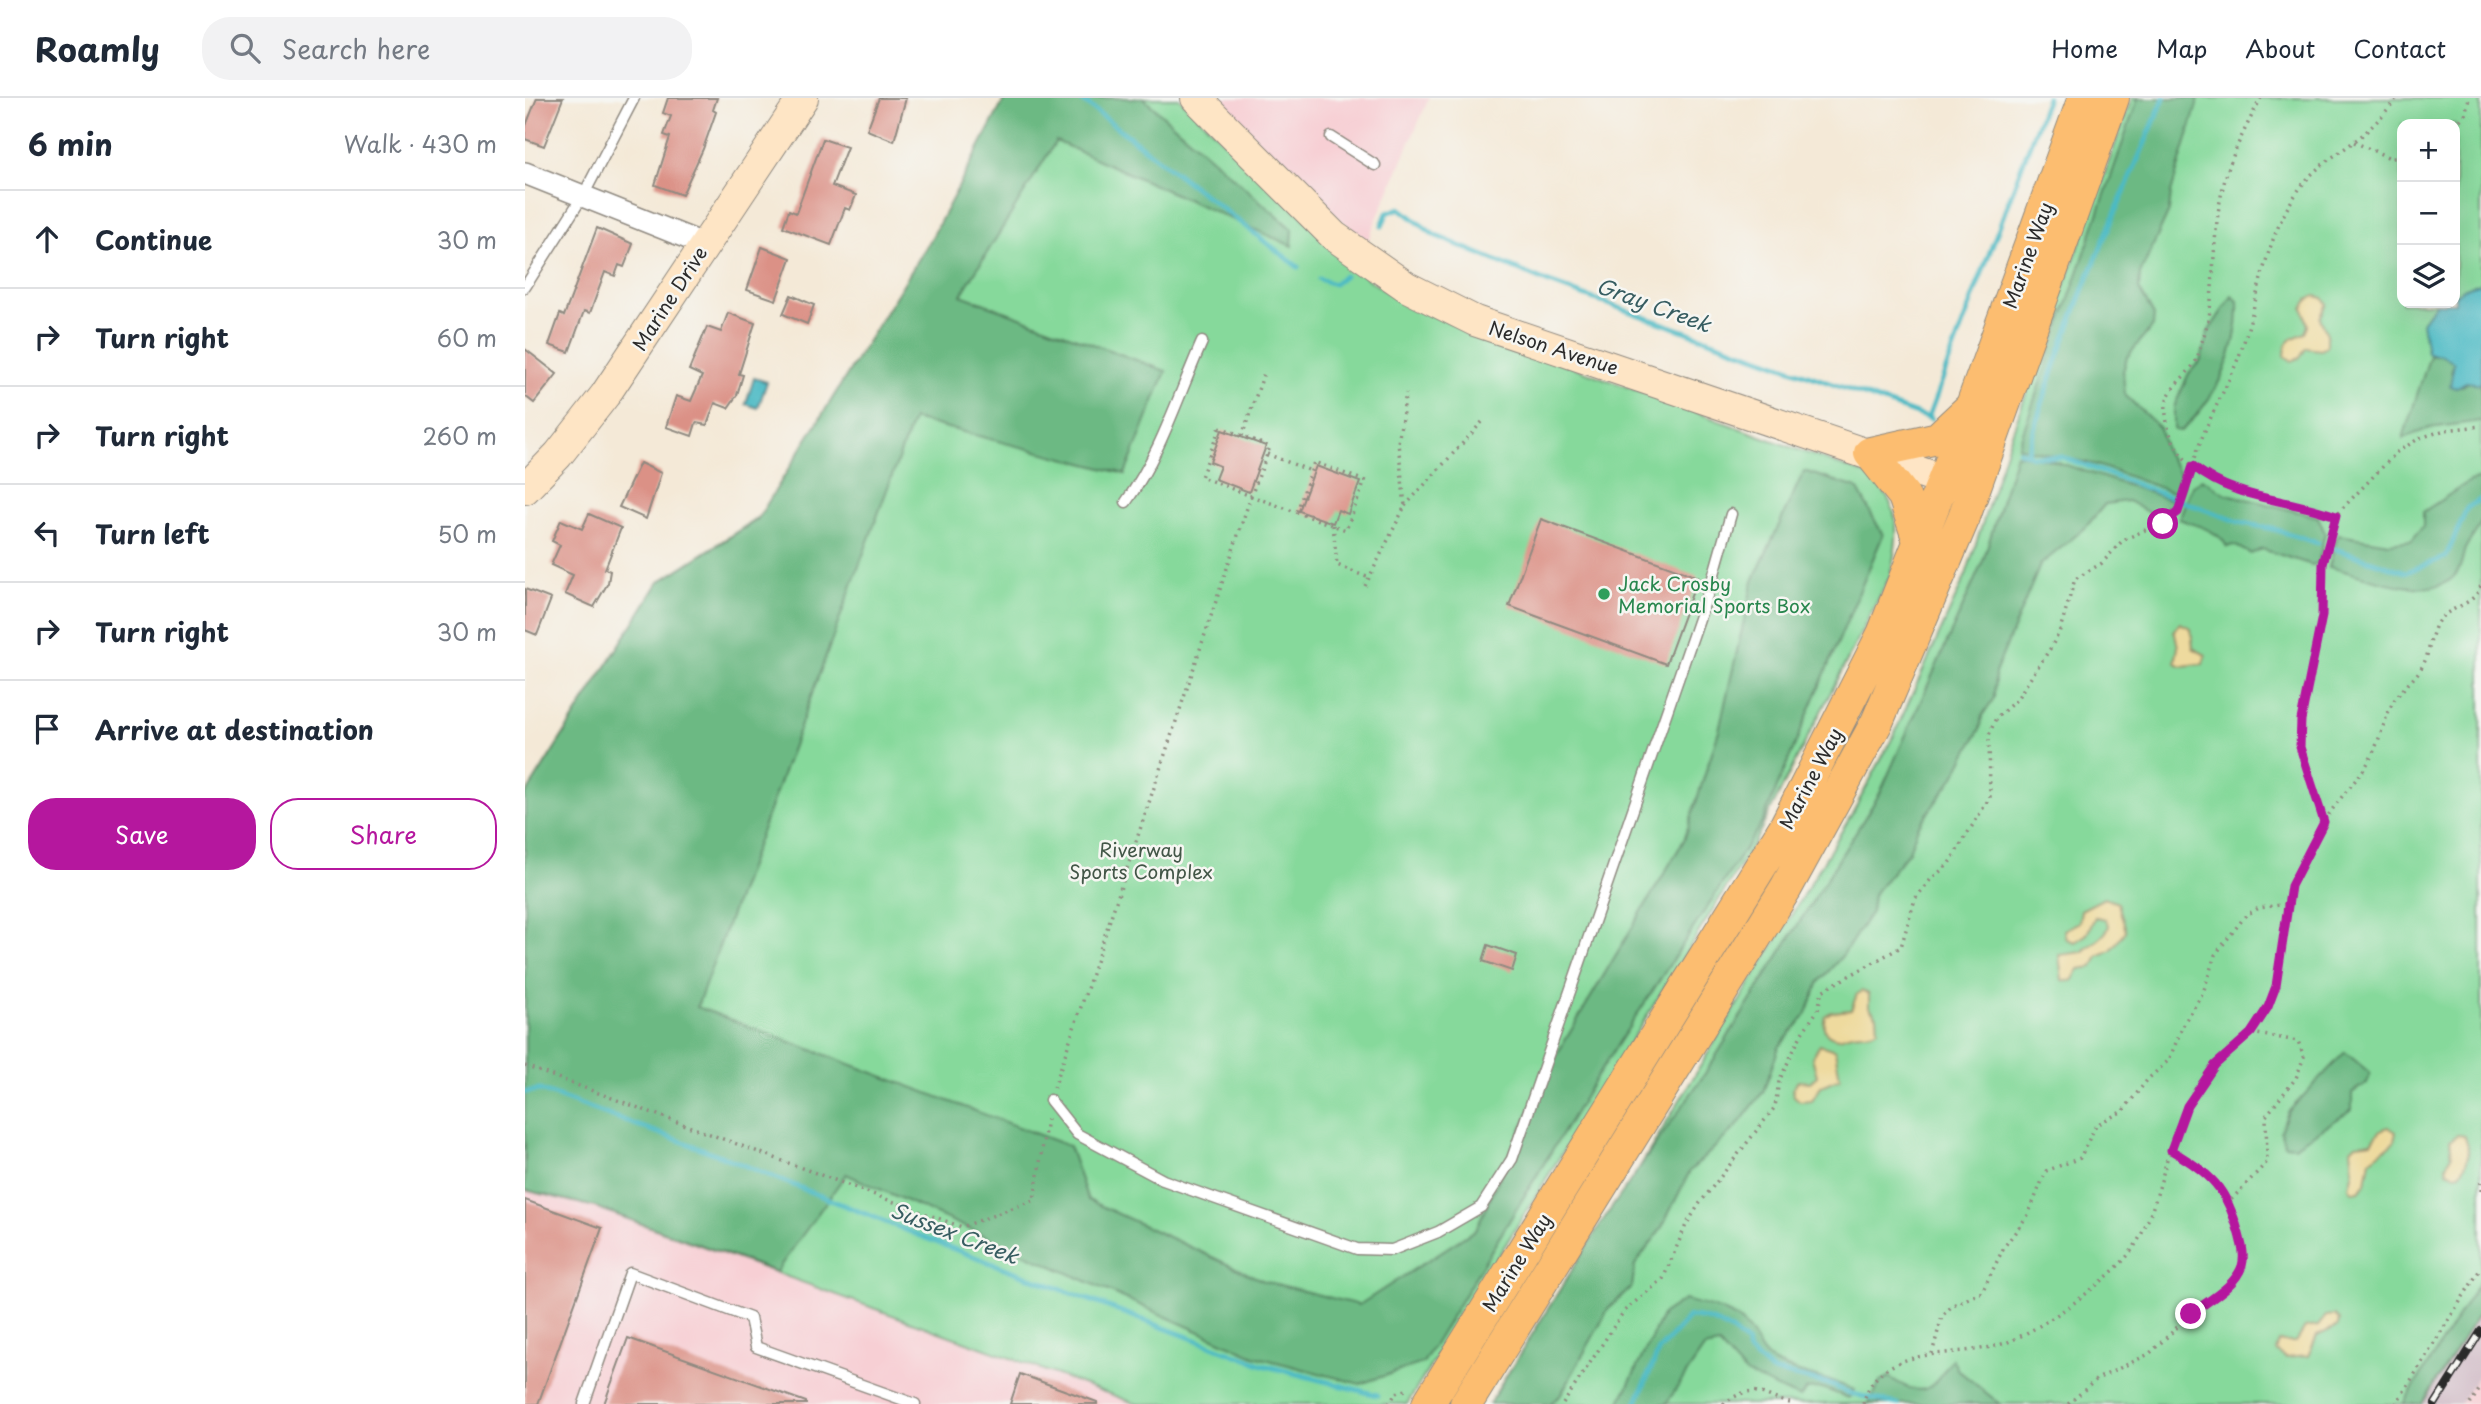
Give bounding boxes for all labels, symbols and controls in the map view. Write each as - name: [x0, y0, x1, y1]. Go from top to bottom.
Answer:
- search box: [202, 17, 692, 80]
- text: Roamly: [35, 23, 160, 73]
- icon: search: [226, 29, 264, 67]
- text: Search here: [282, 29, 430, 68]
- text: Home: [2051, 30, 2118, 66]
- text: Map: [2156, 30, 2207, 66]
- text: About: [2245, 30, 2315, 66]
- text: Contact: [2353, 30, 2446, 66]
- map controls: [2397, 119, 2460, 308]
- button: +: [2397, 119, 2460, 182]
- text: 6 min: [28, 121, 113, 166]
- text: Walk · 430 m: [344, 126, 497, 161]
- button: −: [2397, 182, 2460, 245]
- street label: Marine Way: [1995, 198, 2059, 312]
- icon: ahead: [28, 220, 66, 258]
- text: Continue: [95, 220, 212, 259]
- text: 30 m: [436, 222, 497, 257]
- street label: Marine Drive: [625, 240, 713, 356]
- button: layers: [2397, 245, 2460, 308]
- water label: Gray Creek: [1592, 268, 1717, 340]
- street label: Nelson Avenue: [1486, 313, 1622, 381]
- icon: right: [28, 318, 66, 356]
- text: Turn right: [95, 318, 229, 357]
- text: 60 m: [437, 320, 497, 355]
- icon: right: [28, 416, 66, 454]
- text: Turn right: [95, 416, 229, 455]
- text: 260 m: [422, 418, 497, 453]
- route start: [2147, 508, 2178, 539]
- icon: left: [28, 514, 66, 552]
- text: Turn left: [95, 514, 210, 553]
- text: 50 m: [437, 516, 497, 551]
- place label: Jack Crosby Memorial Sports Box: [1618, 569, 1810, 619]
- marker: Jack Crosby Memorial Sports Box: [1596, 586, 1612, 602]
- icon: right: [28, 612, 66, 650]
- text: Turn right: [95, 612, 229, 651]
- text: 30 m: [436, 614, 497, 649]
- icon: arrive: [28, 710, 66, 748]
- text: Arrive at destination: [95, 710, 374, 749]
- street label: Marine Way: [1771, 722, 1849, 834]
- button: Save: [28, 798, 256, 870]
- button: Share: [270, 798, 497, 870]
- park label: Riverway Sports Complex: [1069, 835, 1213, 885]
- water label: Sussex Creek: [886, 1193, 1025, 1271]
- street label: Marine Way: [1475, 1207, 1557, 1317]
- route end: [2175, 1298, 2206, 1329]

